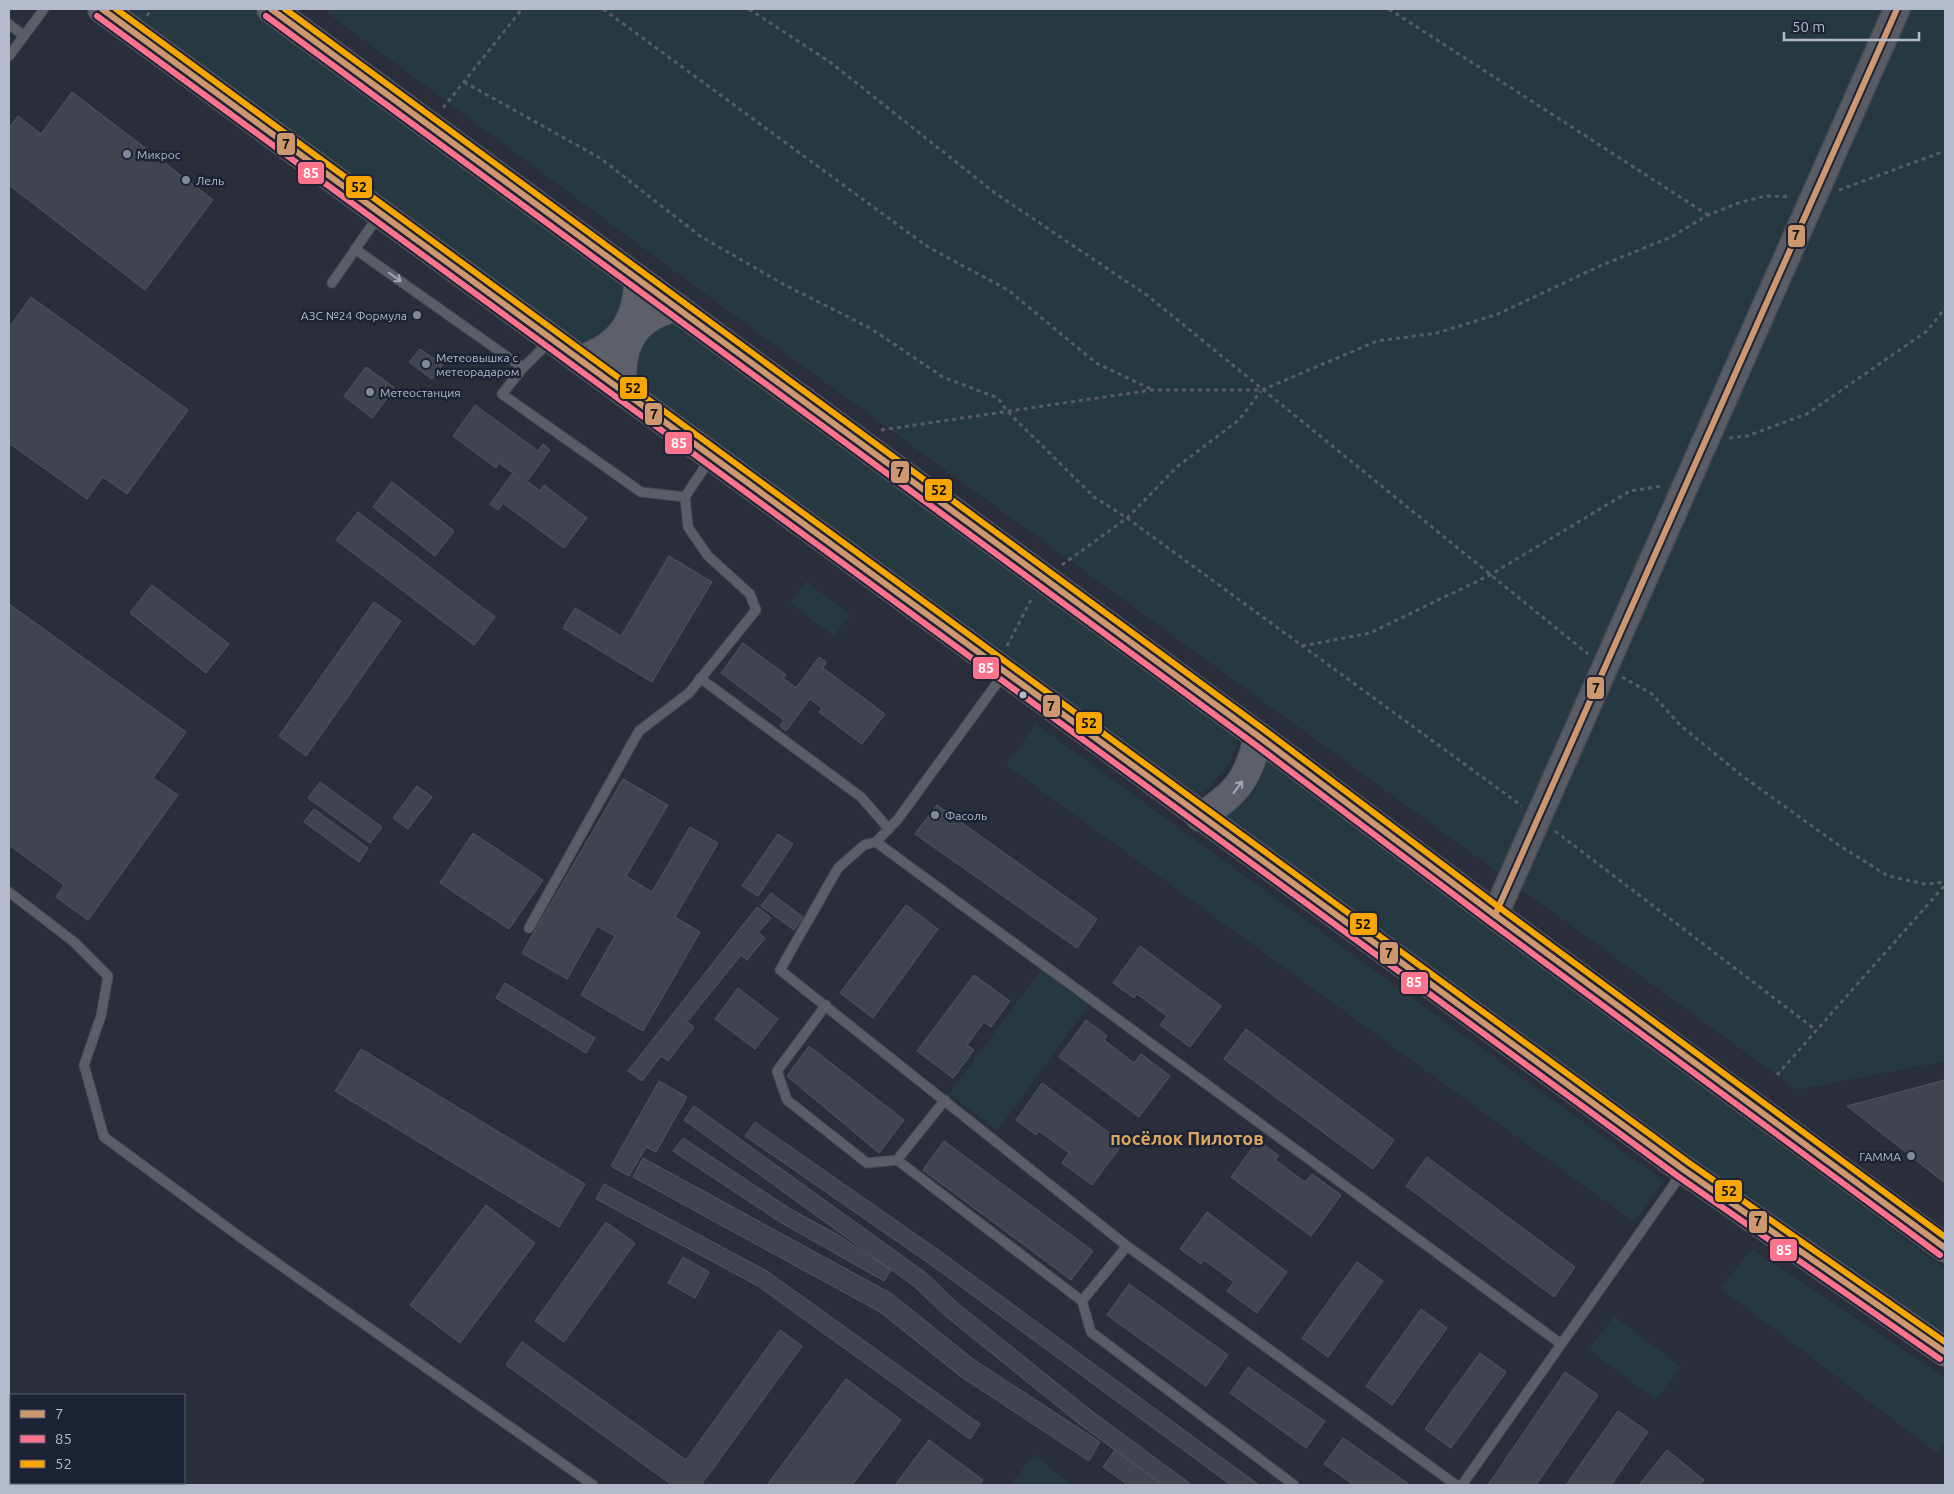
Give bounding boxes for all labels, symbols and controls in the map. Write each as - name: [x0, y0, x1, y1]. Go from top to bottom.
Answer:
- scale bar: [1784, 10, 1919, 42]
- text: 50 m: [1792, 18, 1825, 35]
- line badge: 7: [276, 132, 296, 156]
- text: 7: [282, 136, 290, 152]
- marker: Микрос: [121, 148, 133, 160]
- place label: Микрос: [137, 148, 181, 161]
- line badge: 85: [297, 161, 325, 185]
- text: 85: [303, 165, 319, 181]
- marker: Лель: [180, 174, 192, 186]
- place label: Лель: [196, 174, 224, 187]
- line badge: 52: [345, 175, 373, 199]
- text: 52: [351, 179, 367, 195]
- line badge: 7: [1787, 224, 1806, 248]
- text: 7: [1792, 227, 1800, 243]
- one-way arrow: [388, 272, 402, 282]
- place label: АЗС №24 Формула: [301, 309, 407, 322]
- marker: АЗС №24 Формула: [411, 309, 423, 321]
- place label: Метеовышка с метеорадаром: [436, 351, 519, 378]
- marker: Метеовышка с метеорадаром: [420, 358, 432, 370]
- line badge: 52: [619, 376, 648, 400]
- text: 52: [625, 380, 641, 396]
- marker: Метеостанция: [364, 386, 376, 398]
- place label: Метеостанция: [380, 386, 461, 399]
- line badge: 7: [644, 402, 663, 426]
- text: 7: [650, 406, 658, 422]
- line badge: 85: [664, 431, 693, 455]
- text: 85: [671, 435, 687, 451]
- line badge: 7: [890, 460, 910, 484]
- text: 7: [896, 464, 904, 480]
- line badge: 52: [924, 478, 953, 502]
- text: 52: [931, 482, 947, 498]
- line badge: 85: [972, 656, 1000, 680]
- text: 85: [978, 660, 994, 676]
- line badge: 7: [1586, 676, 1605, 700]
- text: 7: [1592, 680, 1600, 696]
- unlabelled marker: [1018, 690, 1028, 700]
- line badge: 7: [1042, 694, 1061, 718]
- text: 7: [1047, 698, 1055, 714]
- line badge: 52: [1075, 711, 1103, 735]
- text: 52: [1081, 715, 1097, 731]
- one-way arrow: [1233, 780, 1243, 794]
- marker: Фасоль: [929, 809, 941, 821]
- place label: Фасоль: [945, 809, 987, 822]
- line badge: 52: [1349, 912, 1378, 936]
- text: 52: [1355, 916, 1371, 932]
- line badge: 7: [1379, 941, 1399, 965]
- text: 7: [1385, 945, 1393, 961]
- line badge: 85: [1400, 971, 1429, 995]
- text: 85: [1406, 974, 1422, 990]
- district label: посёлок Пилотов: [1110, 1128, 1264, 1148]
- place label: ГАММА: [1859, 1150, 1901, 1163]
- marker: ГАММА: [1905, 1150, 1917, 1162]
- line badge: 52: [1714, 1179, 1743, 1203]
- text: 52: [1721, 1183, 1737, 1199]
- line badge: 7: [1748, 1210, 1768, 1234]
- text: 7: [1754, 1213, 1762, 1229]
- line badge: 85: [1769, 1238, 1798, 1262]
- text: 85: [1776, 1242, 1792, 1258]
- legend: [10, 1394, 185, 1484]
- text: 7: [55, 1405, 63, 1422]
- text: 85: [55, 1430, 72, 1447]
- text: 52: [55, 1455, 72, 1472]

